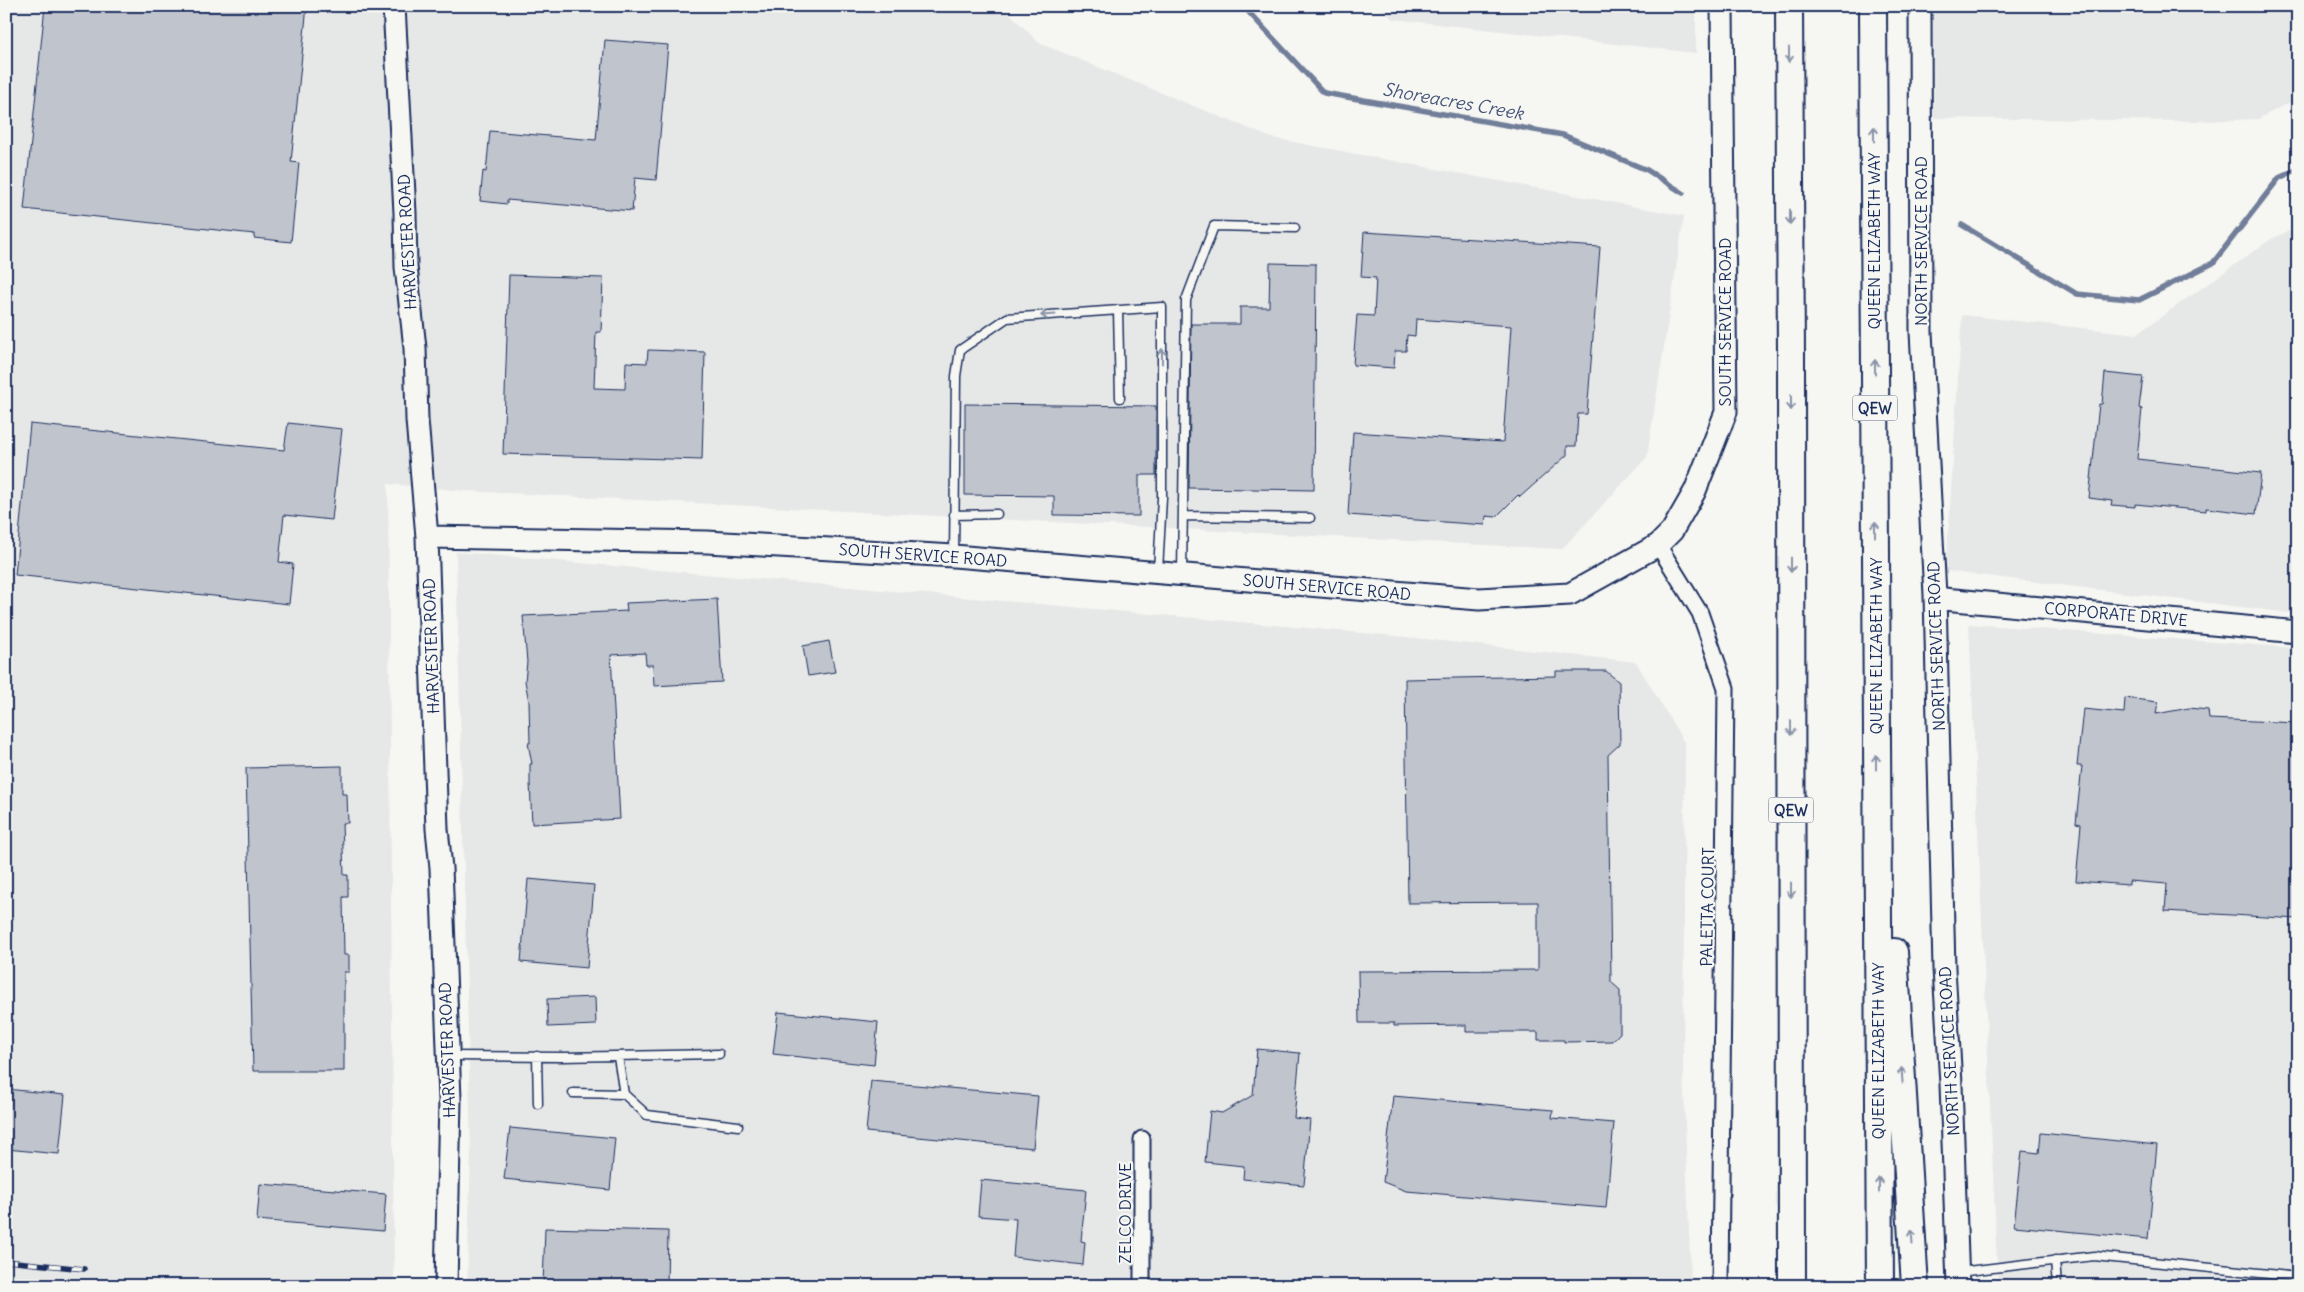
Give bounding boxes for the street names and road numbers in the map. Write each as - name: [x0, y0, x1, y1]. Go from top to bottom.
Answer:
- street label: QUEEN ELIZABETH WAY: [1864, 152, 1884, 330]
- street label: NORTH SERVICE ROAD: [1911, 156, 1931, 326]
- street label: HARVESTER ROAD: [393, 174, 421, 310]
- street label: SOUTH SERVICE ROAD: [1715, 238, 1735, 406]
- road number: QEW: [1852, 396, 1898, 420]
- street label: SOUTH SERVICE ROAD: [838, 539, 1008, 571]
- street label: QUEEN ELIZABETH WAY: [1866, 557, 1886, 735]
- street label: NORTH SERVICE ROAD: [1923, 561, 1949, 731]
- street label: SOUTH SERVICE ROAD: [1242, 570, 1412, 604]
- street label: HARVESTER ROAD: [419, 578, 443, 714]
- street label: CORPORATE DRIVE: [2043, 598, 2189, 630]
- road number: QEW: [1768, 798, 1814, 822]
- street label: PALETTA COURT: [1696, 847, 1718, 967]
- street label: QUEEN ELIZABETH WAY: [1868, 962, 1888, 1140]
- street label: NORTH SERVICE ROAD: [1935, 966, 1963, 1136]
- street label: HARVESTER ROAD: [435, 982, 459, 1118]
- street label: ZELCO DRIVE: [1115, 1163, 1135, 1263]

